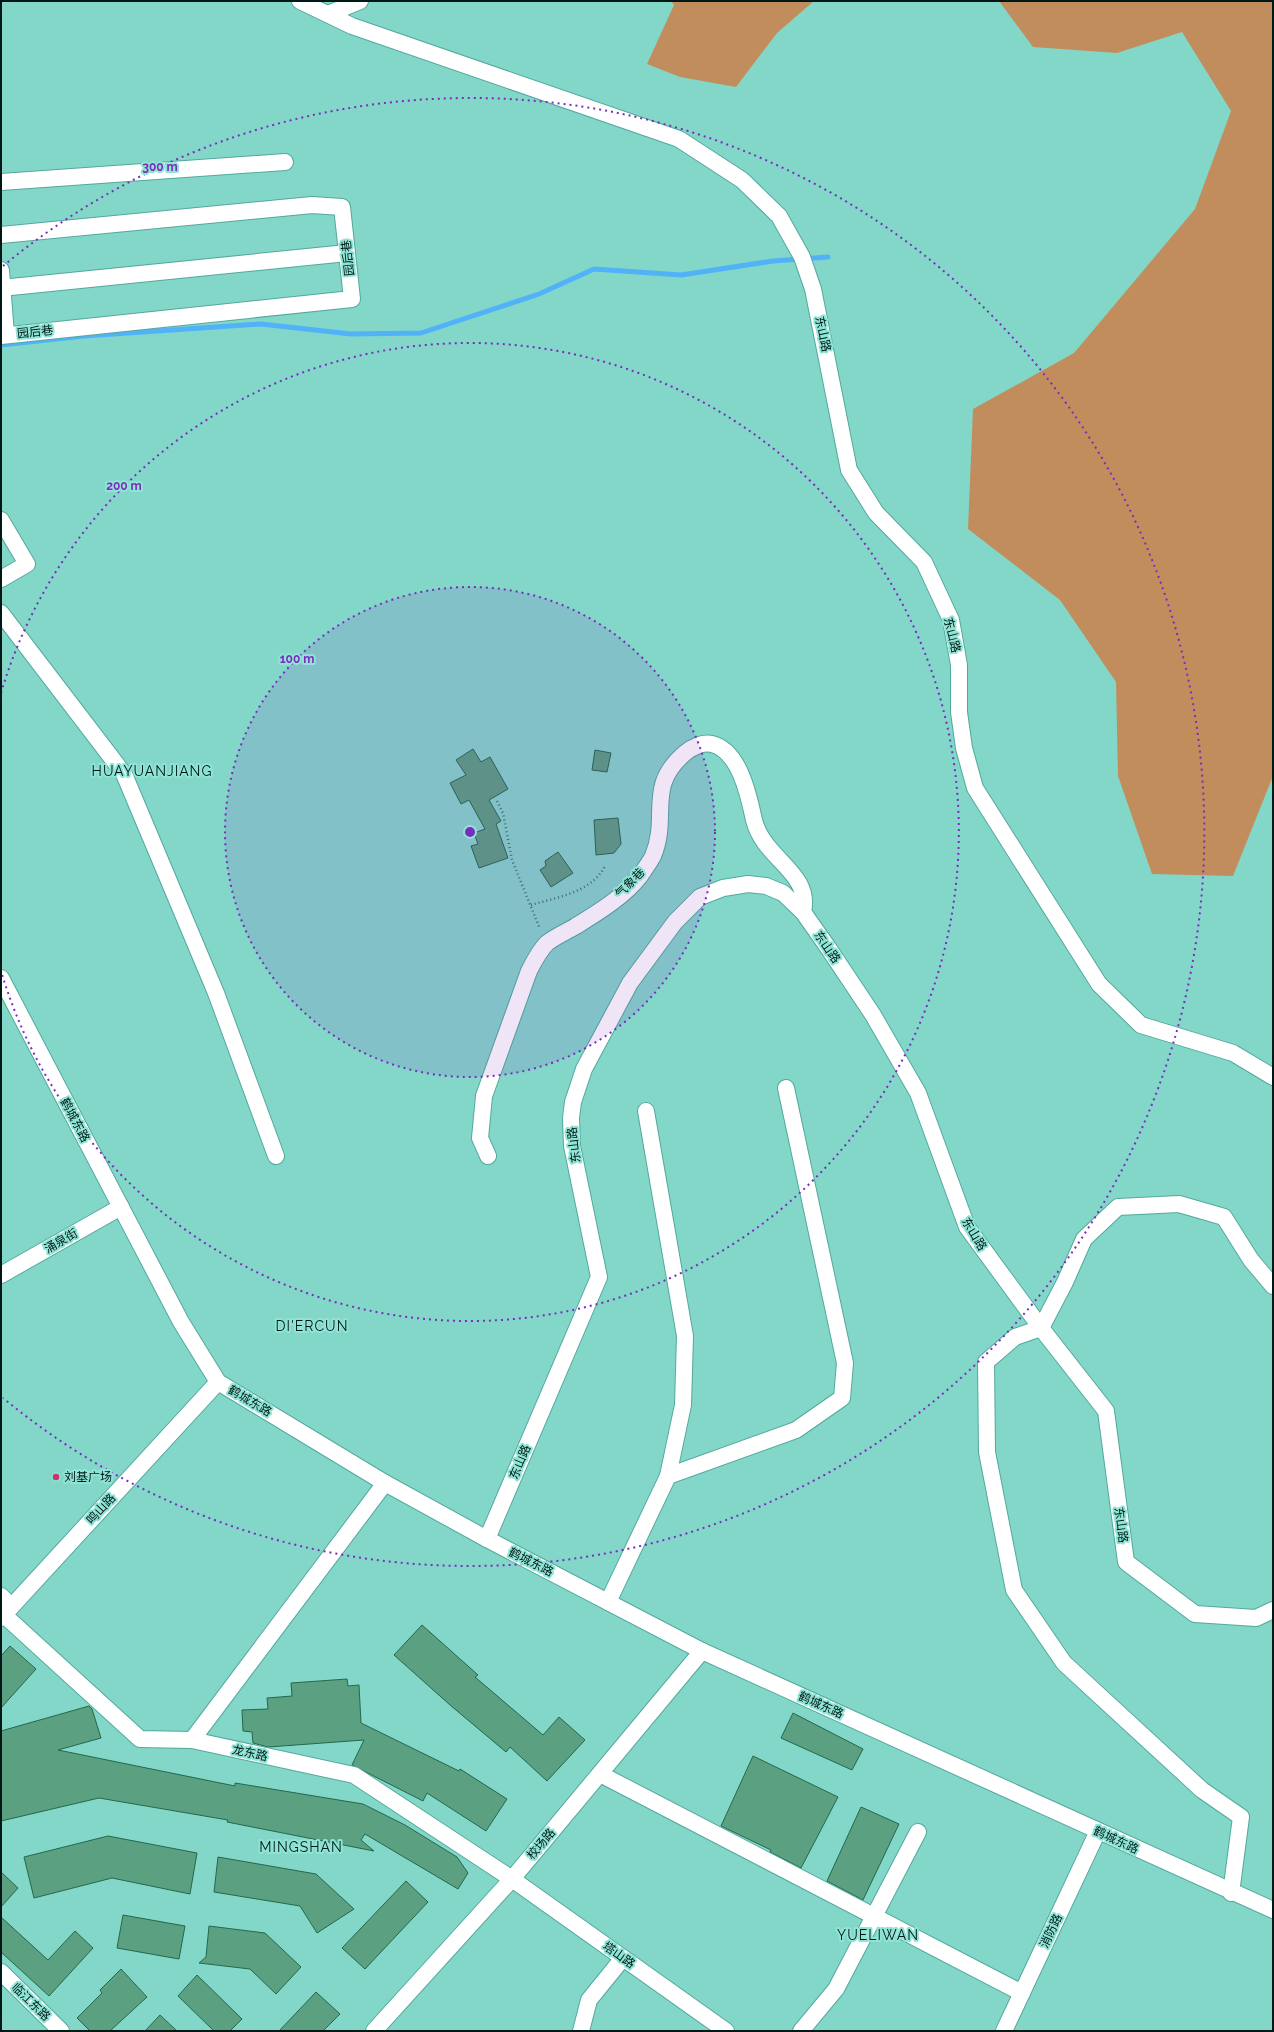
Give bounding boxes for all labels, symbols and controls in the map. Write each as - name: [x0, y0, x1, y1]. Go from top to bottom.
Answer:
- text: 300 m: [142, 160, 178, 174]
- street label: 园后巷: [339, 239, 357, 277]
- street label: 东山路: [812, 315, 834, 353]
- street label: 园后巷: [16, 323, 54, 341]
- text: 200 m: [106, 479, 142, 493]
- street label: 东山路: [941, 616, 963, 654]
- text: 100 m: [280, 652, 314, 666]
- district label: HUAYUANJIANG: [92, 763, 212, 779]
- centre of rings: [463, 825, 477, 839]
- street label: 气象巷: [612, 865, 648, 901]
- street label: 东山路: [811, 928, 843, 966]
- street label: 鹤城东路: [58, 1096, 92, 1144]
- street label: 东山路: [565, 1126, 583, 1164]
- street label: 东山路: [959, 1215, 989, 1253]
- street label: 涌泉街: [42, 1226, 80, 1256]
- district label: DI'ERCUN: [276, 1318, 348, 1334]
- street label: 鹤城东路: [226, 1383, 274, 1419]
- street label: 东山路: [507, 1443, 533, 1481]
- place label: 刘基广场: [64, 1470, 112, 1484]
- marker: 刘基广场: [51, 1472, 61, 1482]
- street label: 鸣山路: [84, 1491, 118, 1527]
- street label: 东山路: [1112, 1506, 1130, 1544]
- street label: 鹤城东路: [506, 1545, 556, 1579]
- street label: 鹤城东路: [796, 1689, 846, 1721]
- street label: 龙东路: [231, 1742, 269, 1764]
- street label: 鹤城东路: [1091, 1824, 1141, 1856]
- street label: 校场路: [524, 1826, 558, 1862]
- district label: MINGSHAN: [259, 1839, 343, 1855]
- street label: 消防路: [1037, 1912, 1065, 1950]
- district label: YUELIWAN: [837, 1927, 919, 1943]
- street label: 塔山路: [600, 1939, 638, 1971]
- street label: 临江东路: [9, 1980, 53, 2024]

